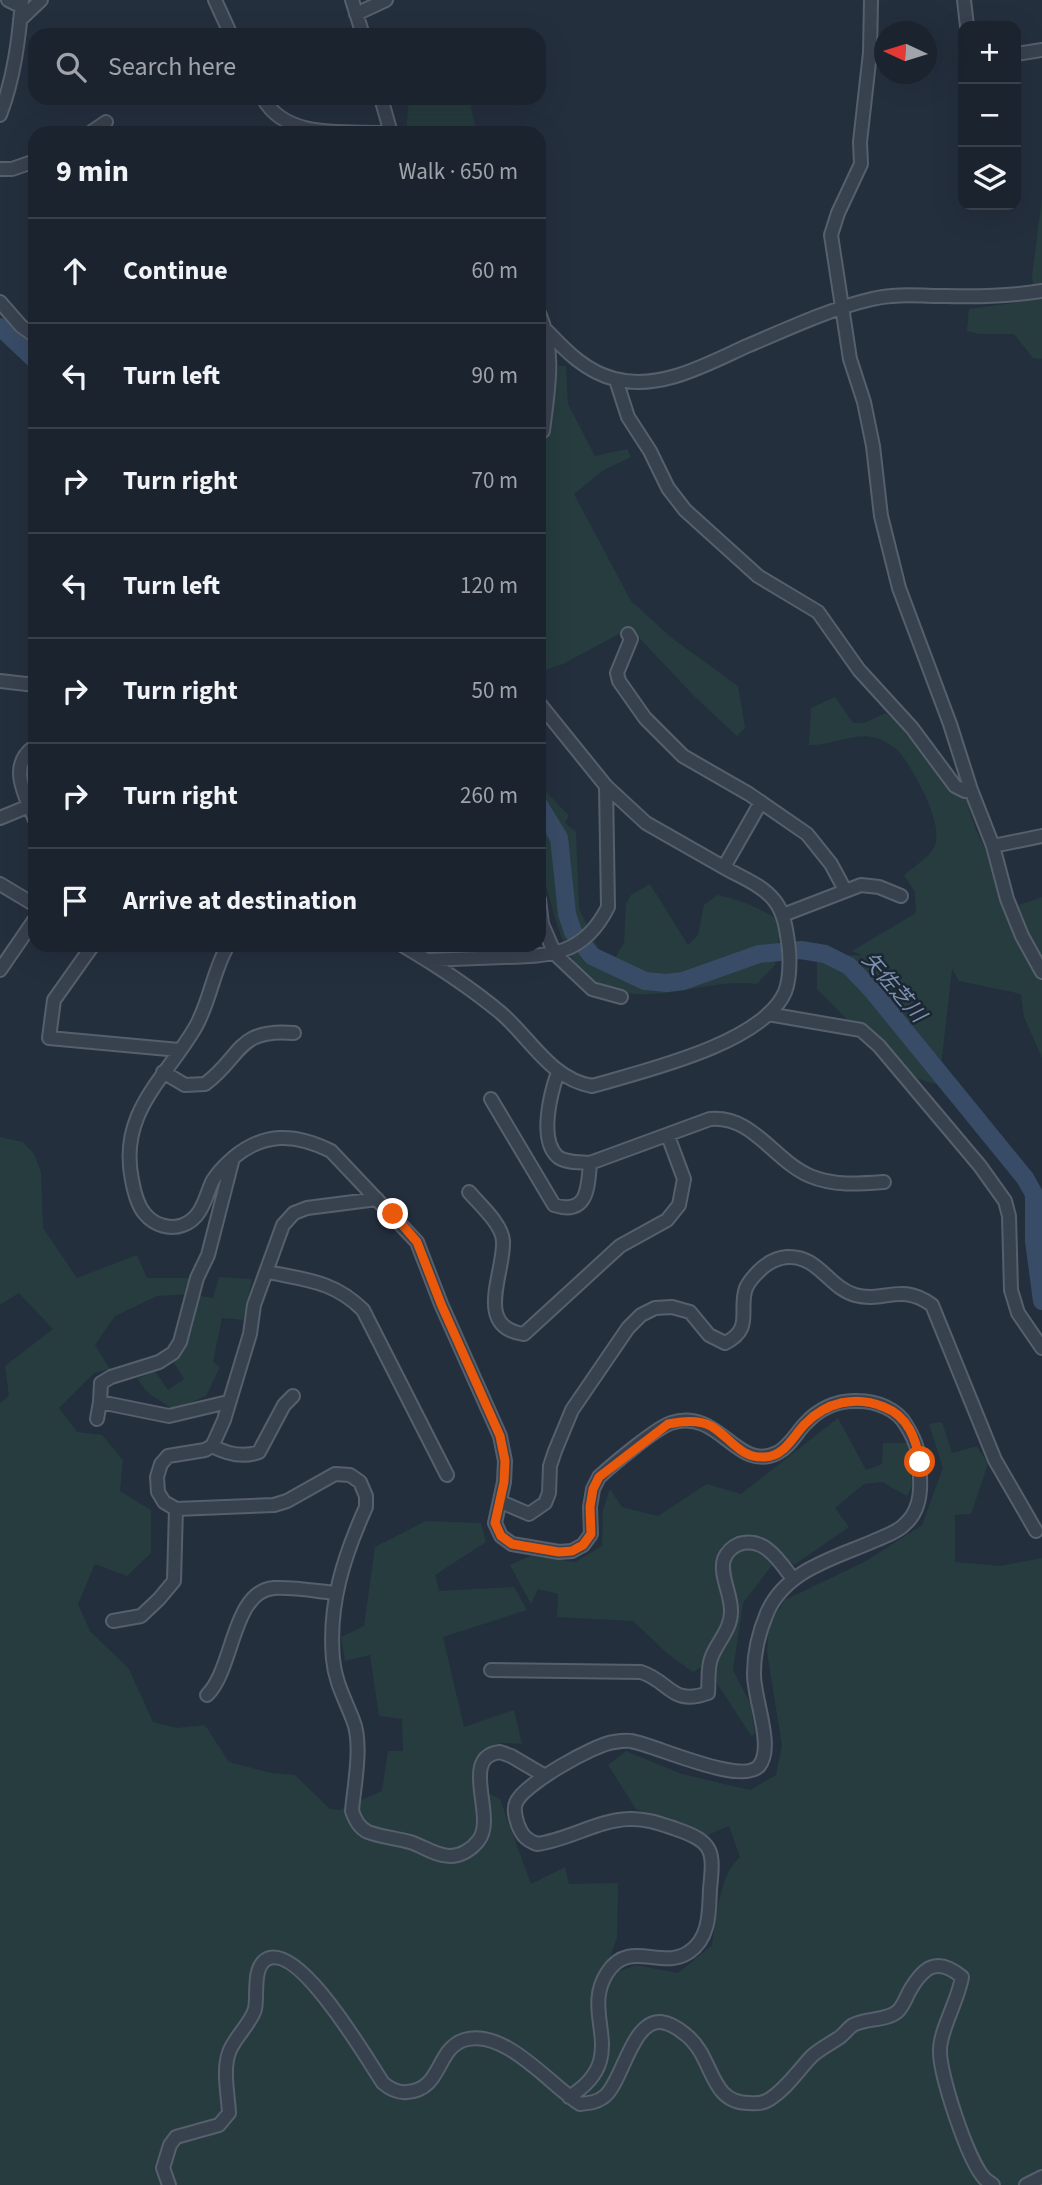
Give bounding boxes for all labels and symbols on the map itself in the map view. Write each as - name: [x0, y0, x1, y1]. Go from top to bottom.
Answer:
- north arrow: [874, 21, 937, 84]
- water label: 矢佐芝川: [855, 945, 934, 1030]
- route end: [377, 1198, 408, 1229]
- route start: [904, 1446, 935, 1477]

